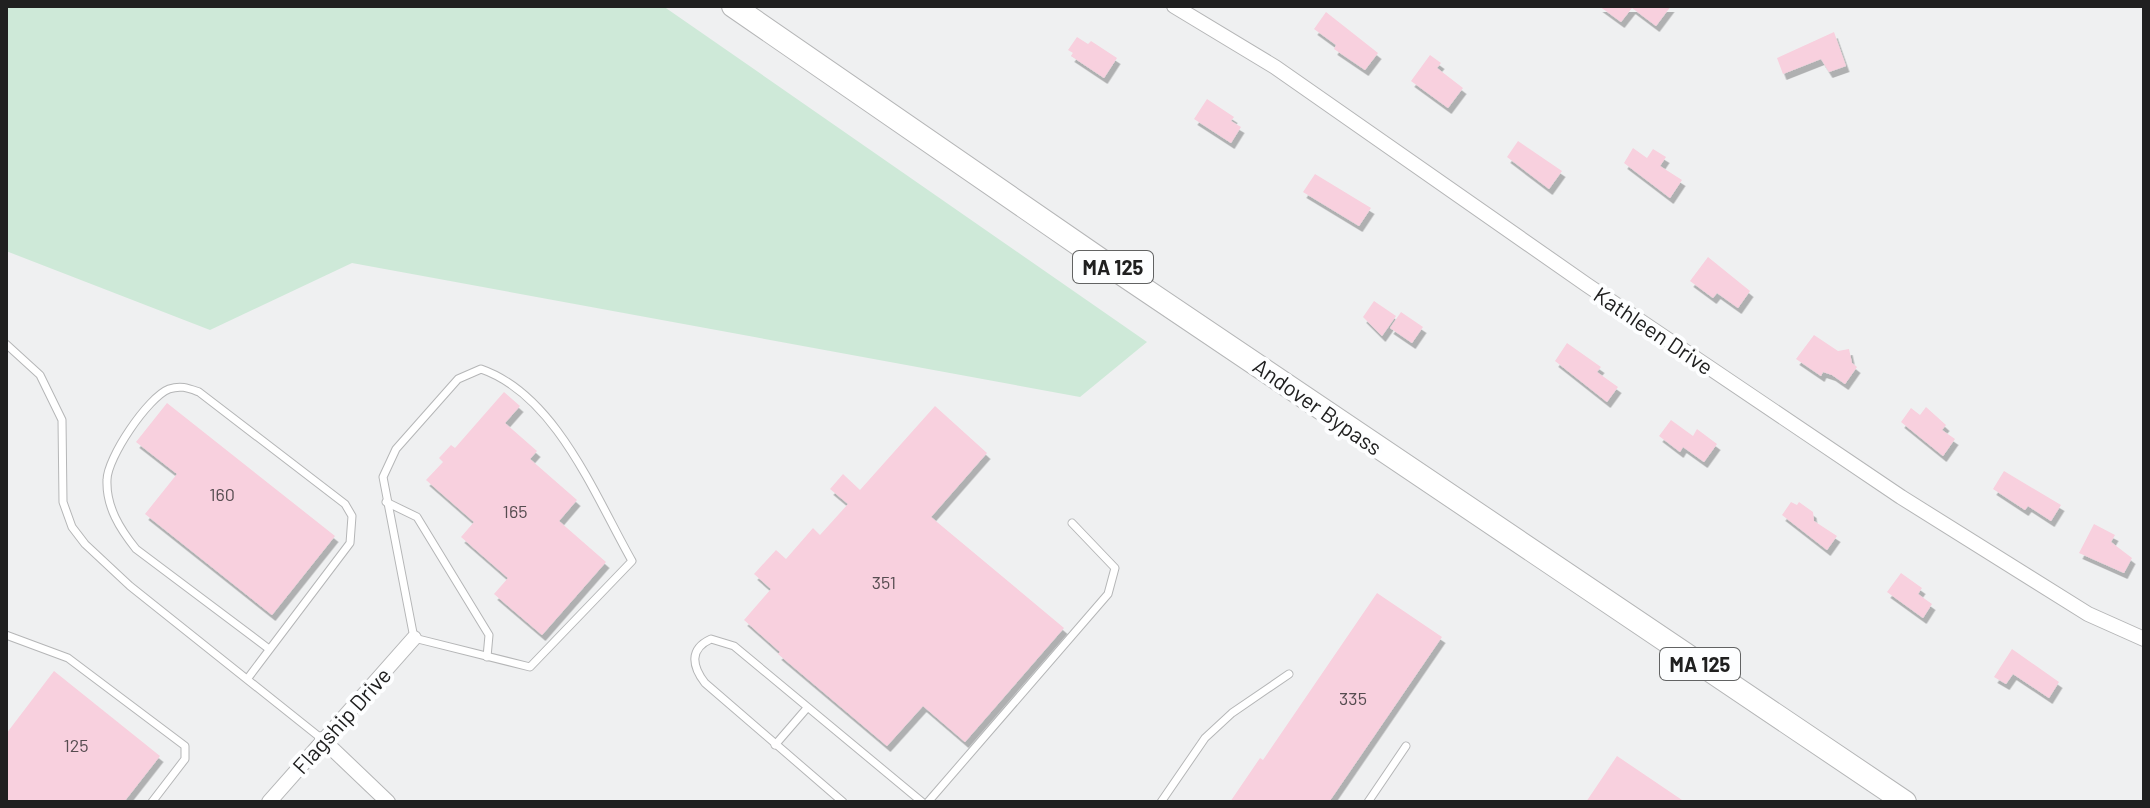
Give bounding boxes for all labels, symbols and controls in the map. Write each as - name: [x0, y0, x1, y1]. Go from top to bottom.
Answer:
- road number: MA 125: [1073, 251, 1153, 283]
- street label: Kathleen Drive: [1589, 281, 1719, 379]
- street label: Andover Bypass: [1249, 352, 1387, 460]
- house number: 160: [209, 483, 235, 505]
- house number: 165: [503, 500, 527, 522]
- house number: 351: [872, 571, 896, 593]
- road number: MA 125: [1660, 648, 1740, 680]
- street label: Flagship Drive: [286, 661, 396, 779]
- house number: 335: [1339, 687, 1367, 709]
- house number: 125: [63, 734, 89, 756]

